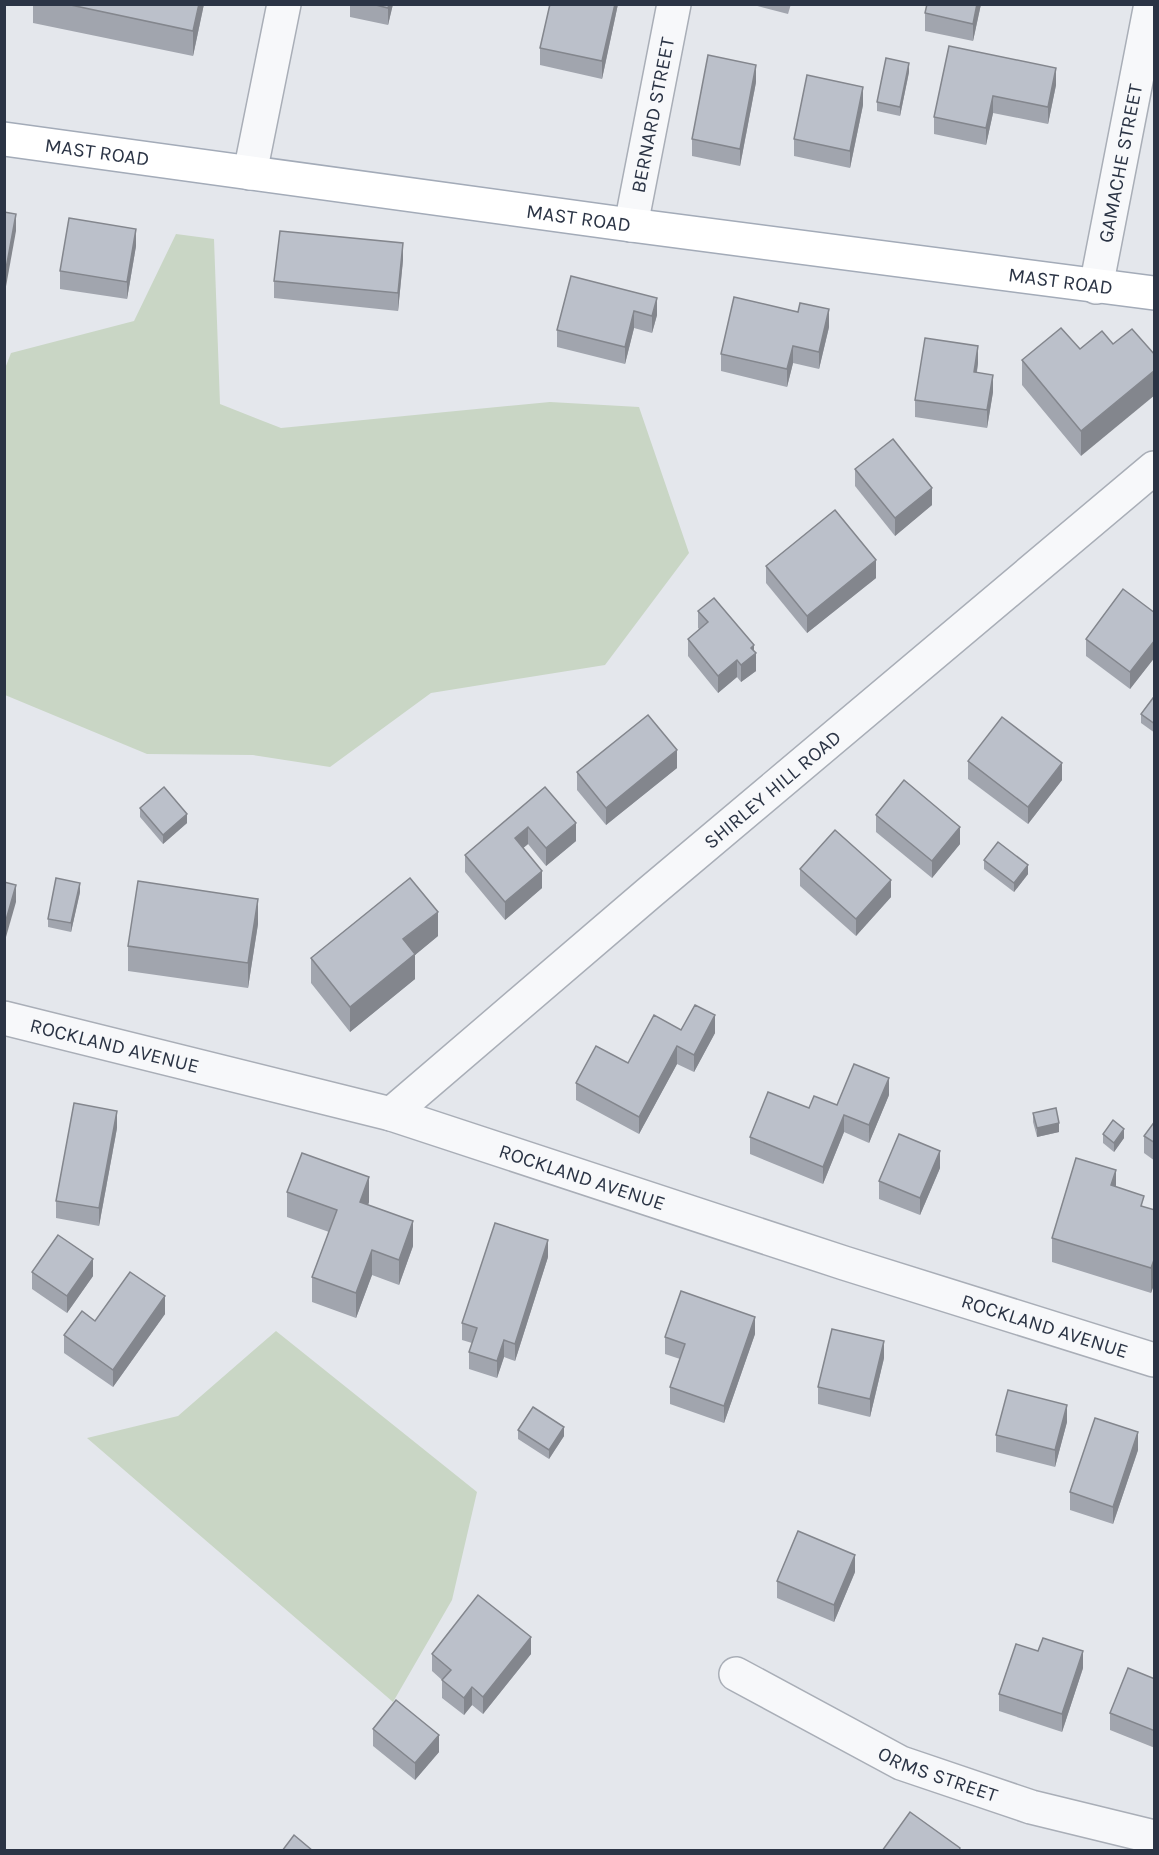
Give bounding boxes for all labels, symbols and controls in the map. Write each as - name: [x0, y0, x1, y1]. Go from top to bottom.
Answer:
- street label: BERNARD STREET: [626, 35, 679, 195]
- street label: GAMACHE STREET: [1094, 82, 1147, 245]
- street label: MAST ROAD: [43, 134, 151, 171]
- street label: MAST ROAD: [525, 200, 632, 237]
- street label: MAST ROAD: [1007, 263, 1114, 300]
- street label: SHIRLEY HILL ROAD: [700, 725, 846, 854]
- street label: ROCKLAND AVENUE: [28, 1014, 202, 1078]
- street label: ROCKLAND AVENUE: [496, 1139, 668, 1215]
- street label: ROCKLAND AVENUE: [958, 1289, 1131, 1363]
- street label: ORMS STREET: [874, 1742, 1001, 1807]

